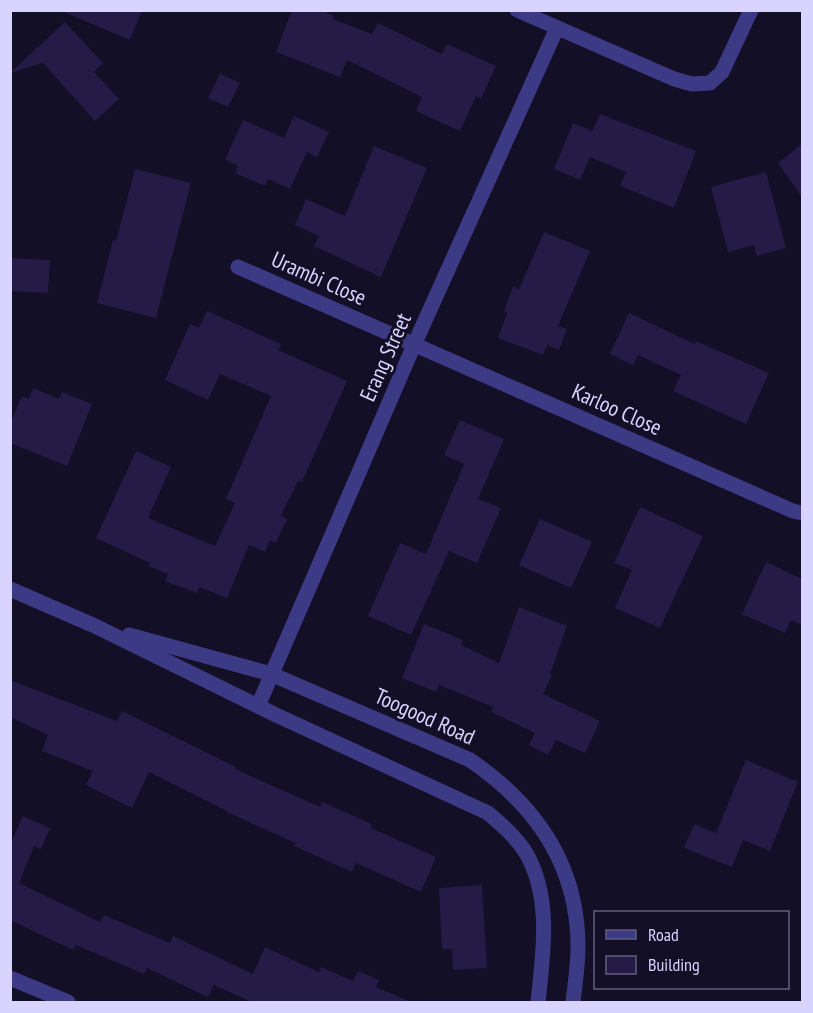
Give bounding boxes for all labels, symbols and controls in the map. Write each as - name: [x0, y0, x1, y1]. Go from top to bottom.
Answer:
- street label: Urambi Close: [267, 245, 371, 311]
- street label: Erang Street: [353, 309, 417, 405]
- street label: Karloo Close: [568, 377, 666, 441]
- street label: Toogood Road: [371, 681, 479, 751]
- legend: [594, 911, 789, 989]
- text: Road: [648, 923, 679, 946]
- text: Building: [648, 953, 700, 976]

